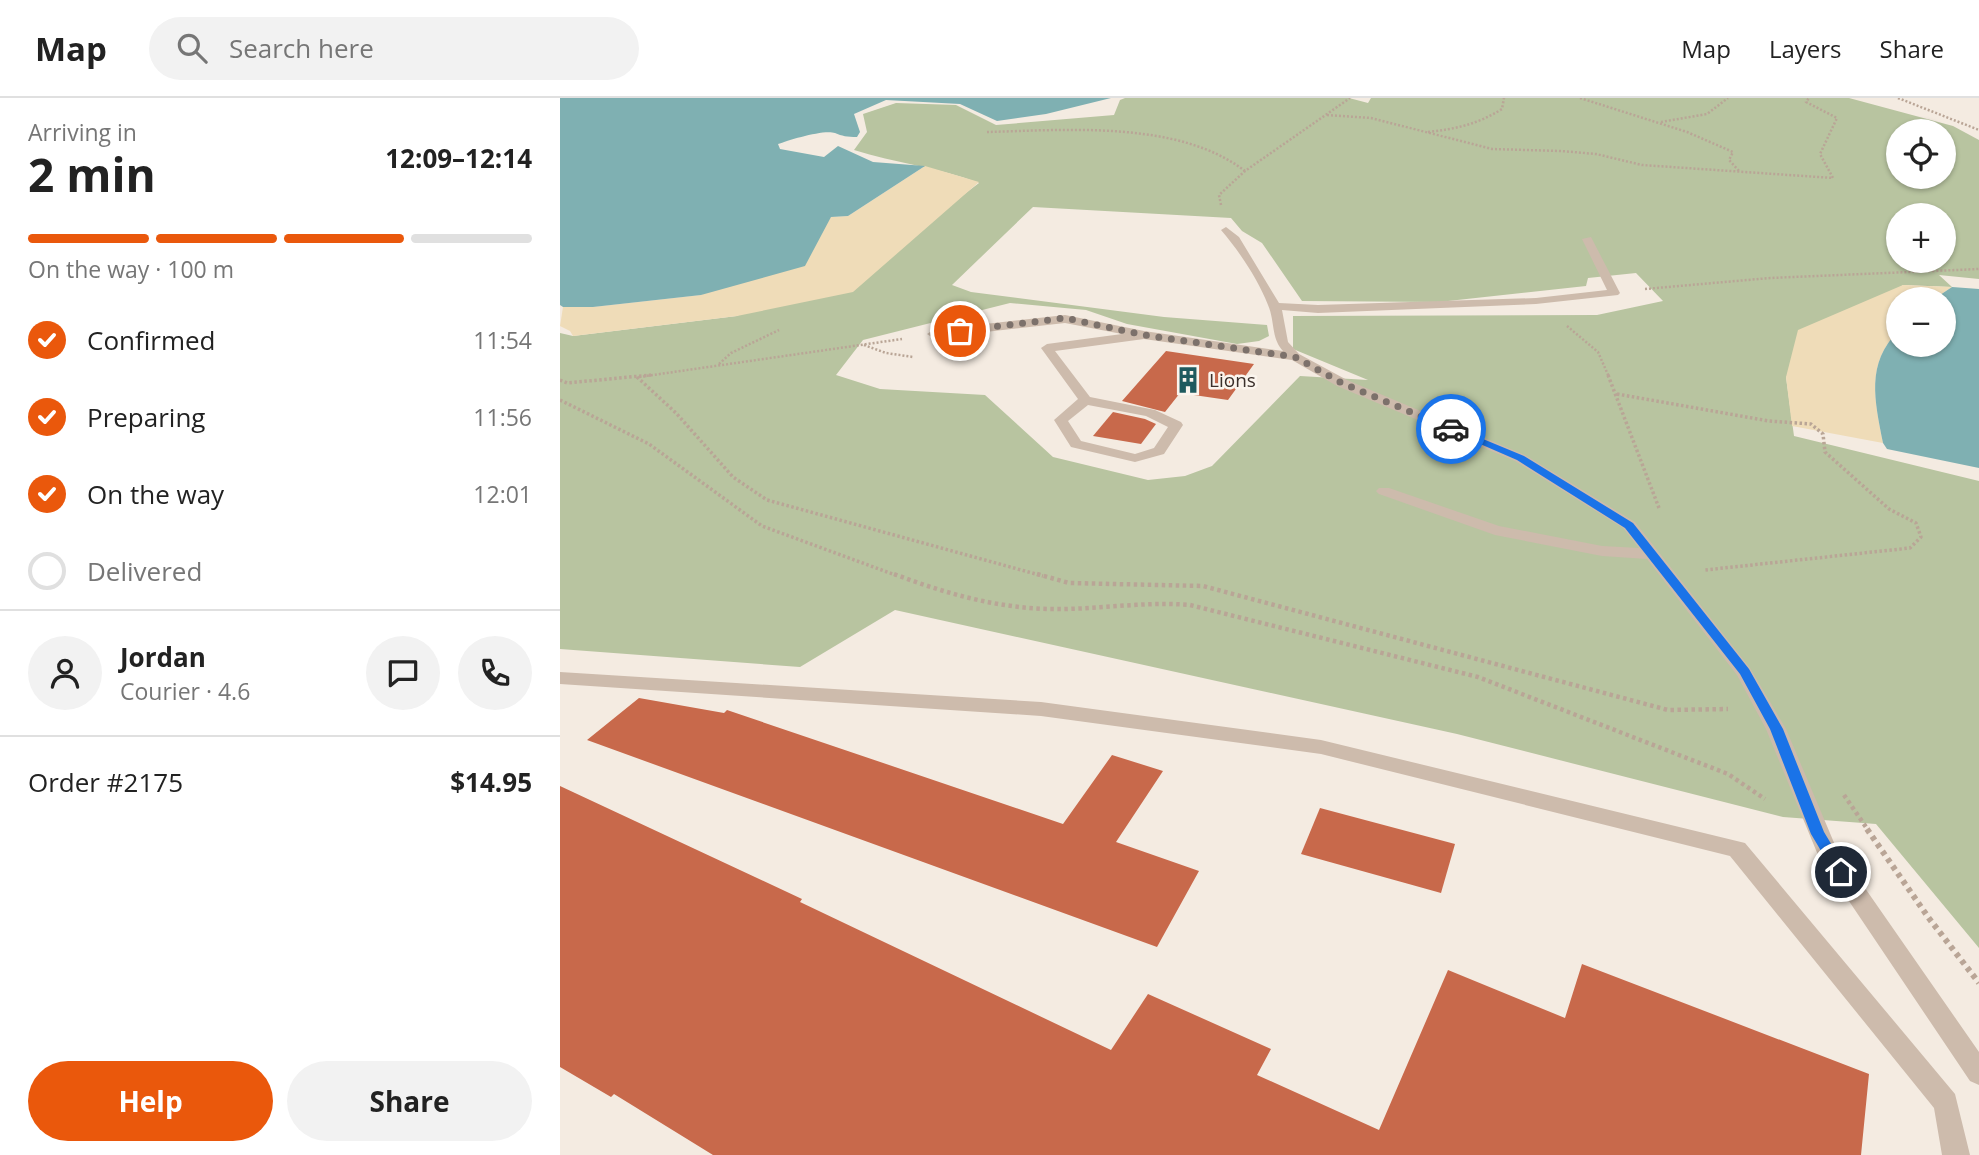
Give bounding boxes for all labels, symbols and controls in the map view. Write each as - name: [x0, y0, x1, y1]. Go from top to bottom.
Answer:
- search box: [149, 17, 639, 80]
- text: Map: [35, 26, 107, 71]
- icon: search: [173, 29, 211, 67]
- text: Search here: [229, 30, 374, 66]
- text: Map: [1681, 32, 1731, 65]
- text: Layers: [1769, 32, 1842, 65]
- text: Share: [1880, 32, 1944, 65]
- text: Arriving in: [28, 116, 137, 148]
- map controls: [1886, 119, 1956, 357]
- button: locate: [1886, 119, 1956, 189]
- text: 12:09–12:14: [385, 140, 532, 176]
- text: 2 min: [28, 143, 156, 205]
- button: +: [1886, 203, 1956, 273]
- text: On the way · 100 m: [28, 253, 234, 285]
- button: −: [1886, 287, 1956, 357]
- pin: [930, 301, 990, 361]
- icon: bag: [941, 312, 979, 350]
- icon: check: [28, 321, 66, 359]
- text: Confirmed: [87, 322, 215, 358]
- text: 11:54: [473, 324, 532, 356]
- building icon: Lions: [1173, 365, 1203, 395]
- place label: Lions: [1209, 367, 1256, 393]
- courier: [1416, 394, 1486, 464]
- icon: check: [28, 398, 66, 436]
- text: Preparing: [87, 399, 205, 435]
- text: 11:56: [473, 401, 532, 433]
- icon: car: [1432, 410, 1470, 448]
- icon: check: [28, 475, 66, 513]
- text: On the way: [87, 476, 224, 512]
- text: 12:01: [473, 478, 532, 510]
- text: Delivered: [87, 553, 202, 589]
- button: person: [28, 636, 102, 710]
- button: chat: [366, 636, 440, 710]
- button: phone: [458, 636, 532, 710]
- text: Jordan: [120, 639, 206, 675]
- text: Courier · 4.6: [120, 675, 250, 707]
- text: Order #2175: [28, 764, 183, 800]
- text: $14.95: [450, 764, 532, 800]
- pin: [1811, 842, 1871, 902]
- icon: home: [1822, 853, 1860, 891]
- button: Help: [28, 1061, 273, 1141]
- button: Share: [287, 1061, 532, 1141]

